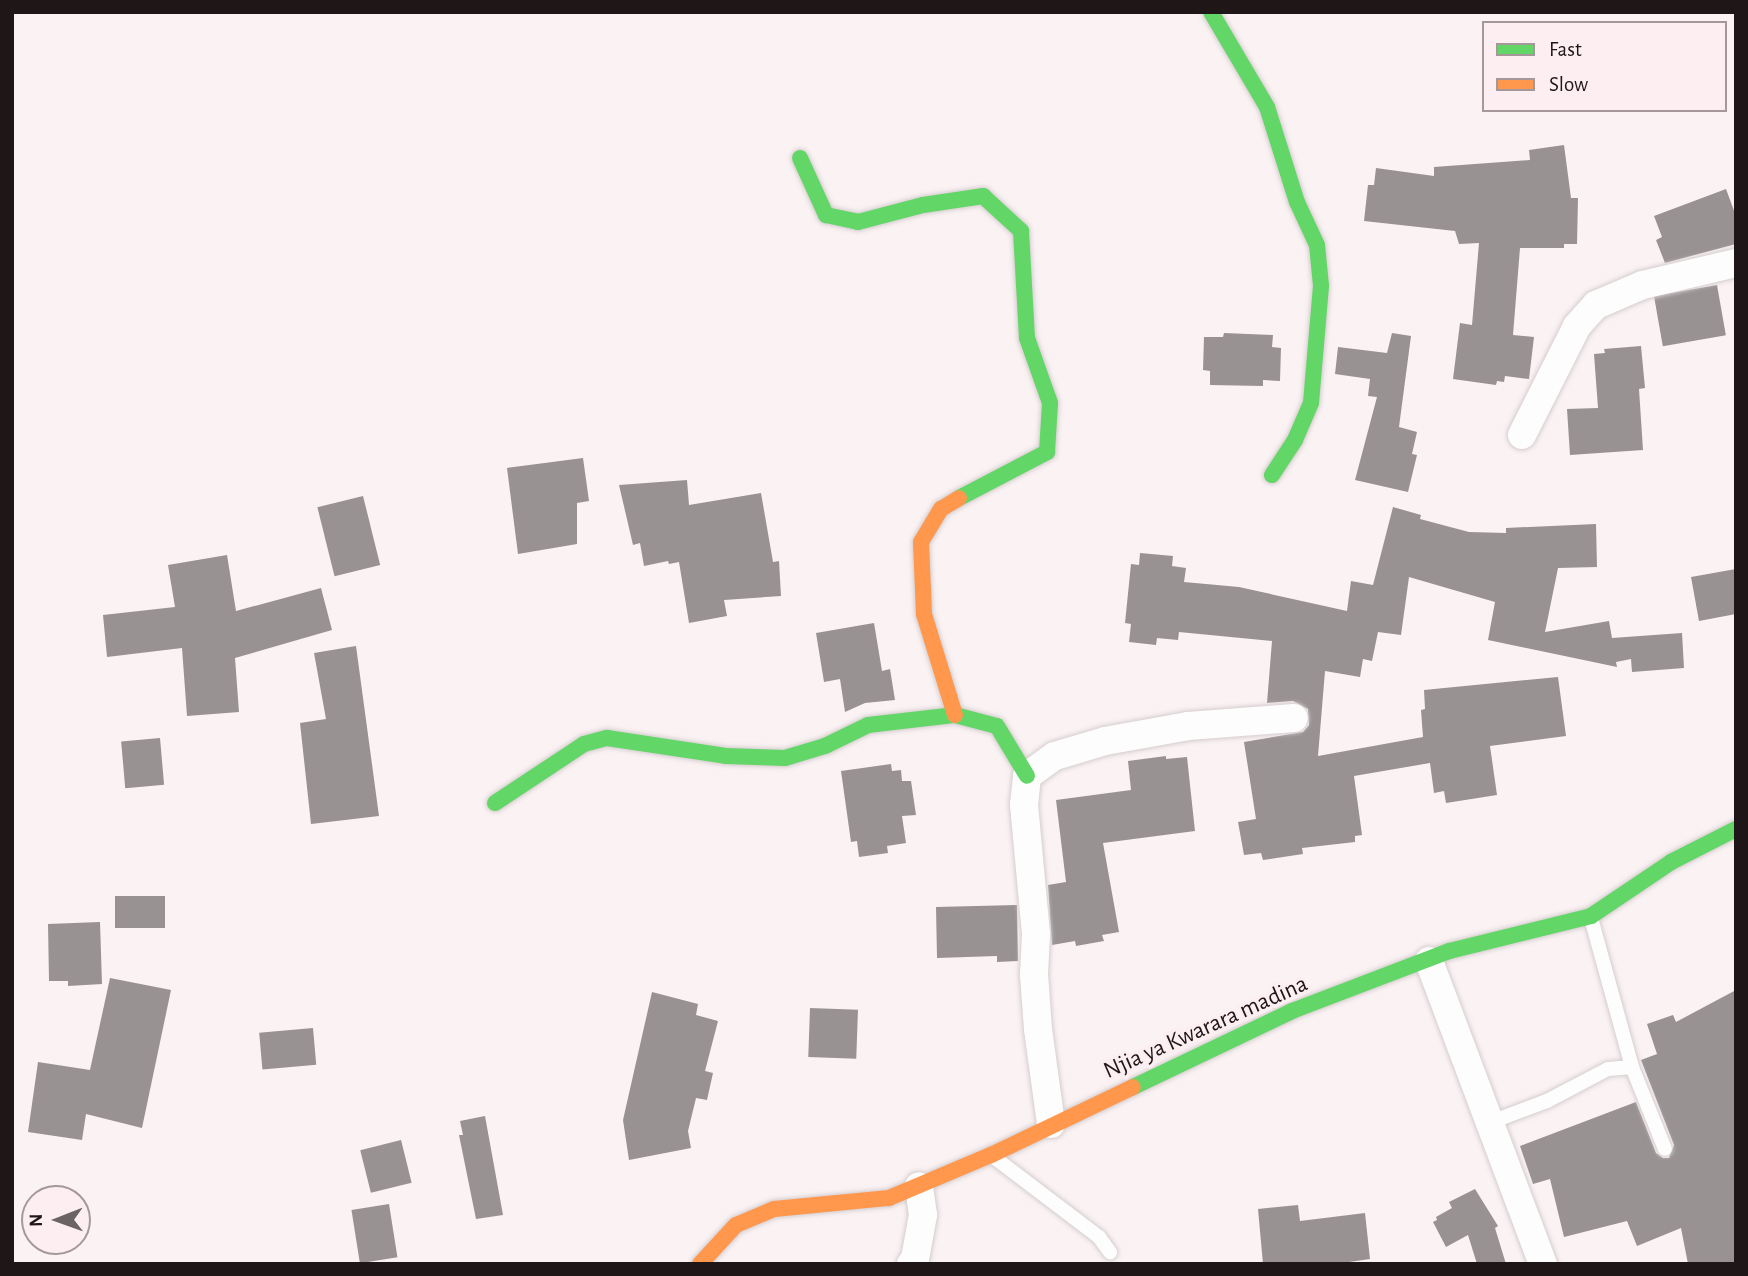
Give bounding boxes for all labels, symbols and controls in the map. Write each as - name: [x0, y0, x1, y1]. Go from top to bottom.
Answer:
- legend: [1482, 21, 1727, 112]
- text: Fast: [1549, 39, 1582, 60]
- text: Slow: [1549, 74, 1588, 95]
- street label: Njia ya Kwarara madina: [1099, 970, 1313, 1086]
- north arrow: [21, 1185, 91, 1255]
- text: N: [27, 1214, 46, 1227]

